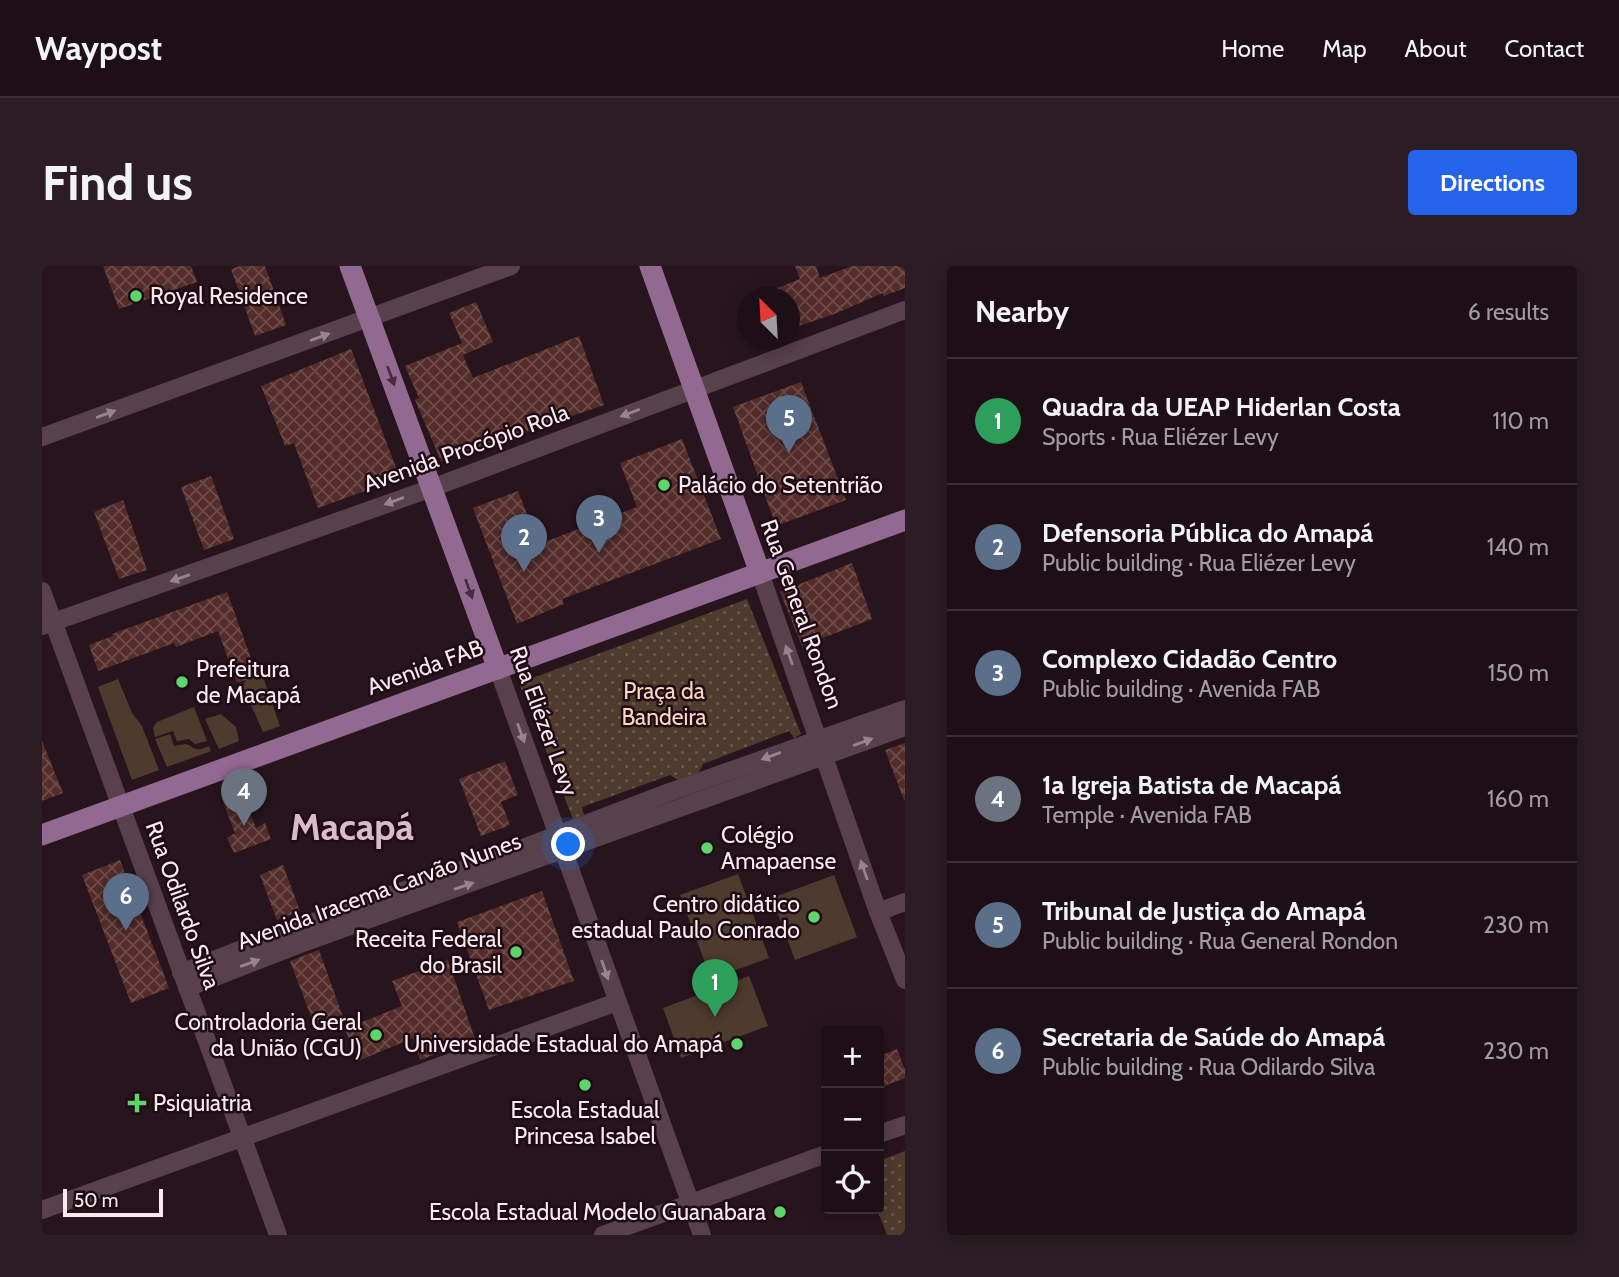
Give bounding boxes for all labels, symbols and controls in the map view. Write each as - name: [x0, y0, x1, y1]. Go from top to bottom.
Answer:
- text: Waypost: [35, 28, 162, 68]
- text: Home: [1221, 34, 1284, 63]
- text: Map: [1322, 34, 1367, 63]
- text: About: [1405, 34, 1467, 63]
- text: Contact: [1505, 34, 1584, 63]
- button: Directions: [1408, 150, 1577, 215]
- text: Find us: [42, 153, 193, 212]
- place label: Royal Residence: [150, 282, 308, 310]
- north arrow: [737, 287, 800, 350]
- marker: Royal Residence: [128, 288, 144, 304]
- text: Nearby: [975, 293, 1069, 330]
- text: 6 results: [1468, 298, 1549, 326]
- one-way arrow: [310, 331, 331, 342]
- one-way arrow: [385, 365, 396, 386]
- text: Quadra da UEAP Hiderlan Costa: [1042, 391, 1401, 423]
- pin: 5: [766, 395, 812, 453]
- street label: Avenida Procópio Rola: [359, 398, 573, 498]
- one-way arrow: [620, 407, 641, 418]
- text: 1: [994, 407, 1002, 435]
- text: 110 m: [1493, 407, 1549, 435]
- one-way arrow: [96, 408, 117, 419]
- text: Sports · Rua Eliézer Levy: [1042, 423, 1279, 451]
- place label: Palácio do Setentrião: [678, 471, 883, 499]
- marker: Palácio do Setentrião: [656, 477, 672, 493]
- pin: 3: [576, 495, 622, 553]
- one-way arrow: [384, 496, 405, 507]
- pin: 2: [501, 514, 547, 572]
- street label: Rua General Rondon: [755, 515, 849, 713]
- text: Defensoria Pública do Amapá: [1042, 517, 1373, 549]
- text: 2: [992, 533, 1004, 561]
- text: 140 m: [1487, 533, 1549, 561]
- text: Public building · Rua Eliézer Levy: [1042, 549, 1356, 577]
- one-way arrow: [169, 573, 190, 584]
- one-way arrow: [464, 579, 475, 600]
- street label: Avenida FAB: [363, 633, 487, 701]
- street label: Rua Eliézer Levy: [504, 642, 584, 800]
- text: Complexo Cidadão Centro: [1042, 643, 1337, 675]
- one-way arrow: [783, 645, 794, 666]
- place label: Prefeitura de Macapá: [196, 655, 301, 709]
- text: 3: [992, 659, 1004, 687]
- text: 150 m: [1488, 659, 1549, 687]
- marker: Prefeitura de Macapá: [174, 674, 190, 690]
- text: Public building · Avenida FAB: [1042, 675, 1320, 703]
- park label: Praça da Bandeira: [621, 677, 707, 731]
- one-way arrow: [516, 722, 527, 743]
- one-way arrow: [852, 736, 873, 747]
- one-way arrow: [761, 751, 782, 762]
- pin: 4: [221, 768, 267, 826]
- text: 1a Igreja Batista de Macapá: [1042, 769, 1341, 801]
- text: 4: [991, 785, 1005, 813]
- text: 160 m: [1487, 785, 1549, 813]
- text: Temple · Avenida FAB: [1042, 801, 1252, 829]
- district label: Macapá: [290, 804, 415, 849]
- street label: Rua Odilardo Silva: [140, 817, 226, 993]
- place label: Colégio Amapaense: [721, 821, 836, 875]
- street label: Avenida Iracema Carvão Nunes: [233, 827, 525, 955]
- your location: [551, 827, 585, 861]
- marker: Colégio Amapaense: [699, 840, 715, 856]
- one-way arrow: [858, 860, 869, 881]
- pin: 6: [103, 873, 149, 931]
- one-way arrow: [454, 880, 475, 891]
- place label: Centro didático estadual Paulo Conrado: [571, 890, 800, 944]
- text: Tribunal de Justiça do Amapá: [1042, 895, 1366, 927]
- marker: Centro didático estadual Paulo Conrado: [806, 909, 822, 925]
- text: 5: [992, 911, 1004, 939]
- text: 230 m: [1483, 911, 1549, 939]
- place label: Receita Federal do Brasil: [355, 925, 503, 979]
- text: Public building · Rua General Rondon: [1042, 927, 1398, 955]
- marker: Receita Federal do Brasil: [508, 944, 524, 960]
- one-way arrow: [240, 957, 261, 968]
- pin: 1: [692, 959, 738, 1017]
- one-way arrow: [600, 960, 611, 981]
- place label: Controladoria Geral da União (CGU): [175, 1008, 363, 1062]
- text: Secretaria de Saúde do Amapá: [1042, 1021, 1385, 1053]
- map controls: [821, 1025, 884, 1214]
- button: +: [821, 1025, 884, 1088]
- marker: Controladoria Geral da União (CGU): [368, 1027, 384, 1043]
- place label: Universidade Estadual do Amapá: [404, 1030, 723, 1058]
- marker: Universidade Estadual do Amapá: [729, 1036, 745, 1052]
- text: 6: [992, 1037, 1004, 1065]
- text: 230 m: [1483, 1037, 1549, 1065]
- text: Public building · Rua Odilardo Silva: [1042, 1053, 1375, 1081]
- marker: Escola Estadual Princesa Isabel: [577, 1077, 593, 1093]
- button: −: [821, 1088, 884, 1151]
- place label: Psiquiatria: [153, 1089, 252, 1117]
- marker: Psiquiatria: [127, 1093, 147, 1113]
- place label: Escola Estadual Princesa Isabel: [511, 1096, 660, 1150]
- button: locate: [821, 1151, 884, 1214]
- scale bar: [63, 1186, 163, 1218]
- text: 50 m: [74, 1189, 118, 1212]
- place label: Escola Estadual Modelo Guanabara: [429, 1198, 766, 1226]
- marker: Escola Estadual Modelo Guanabara: [772, 1204, 788, 1220]

